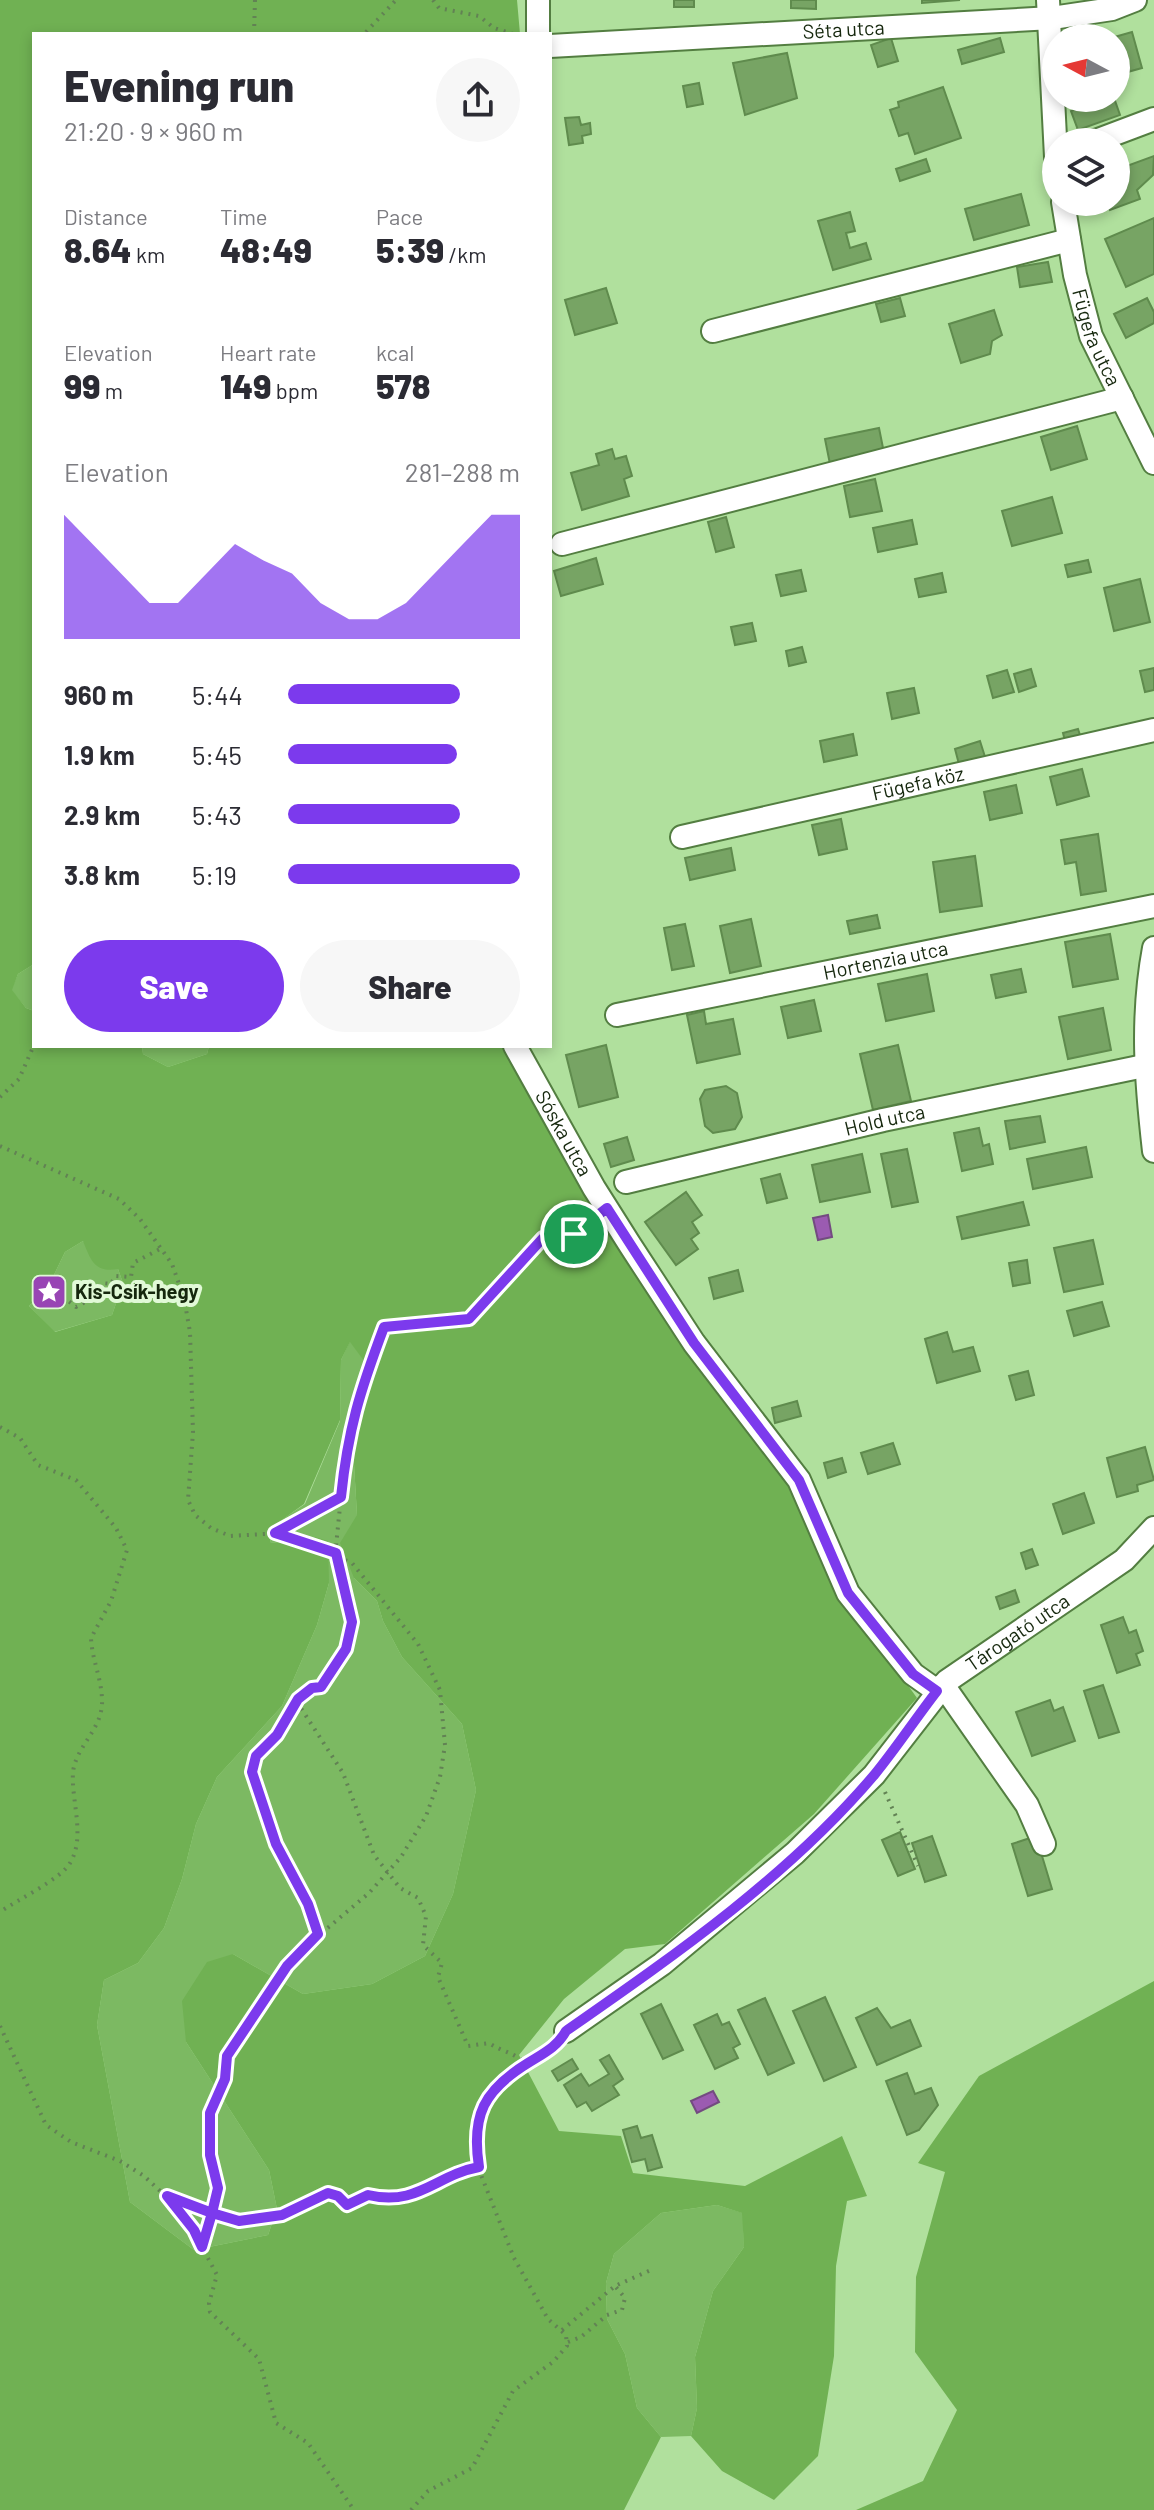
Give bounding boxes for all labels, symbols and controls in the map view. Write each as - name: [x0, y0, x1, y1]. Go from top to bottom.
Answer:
- street label: Séta utca: [802, 14, 885, 43]
- north arrow: [1042, 24, 1130, 112]
- map controls: [1042, 24, 1130, 216]
- text: Evening run: [64, 58, 294, 111]
- button: share: [436, 58, 520, 142]
- text: 21:20 · 9 × 960 m: [64, 115, 243, 146]
- button: layers: [1042, 128, 1130, 216]
- text: Distance: [64, 203, 148, 229]
- text: Time: [220, 203, 268, 229]
- text: Pace: [376, 203, 423, 229]
- text: 8.64: [64, 229, 132, 270]
- text: 48:49: [220, 229, 312, 270]
- text: 5:39: [376, 229, 444, 270]
- text: km: [132, 241, 165, 267]
- text: /km: [444, 241, 487, 267]
- street label: Fügefa utca: [1068, 286, 1127, 389]
- text: Elevation: [64, 339, 153, 365]
- text: Heart rate: [220, 339, 317, 365]
- text: kcal: [376, 339, 414, 365]
- text: 99: [64, 365, 100, 406]
- text: 149: [220, 365, 271, 406]
- text: 578: [376, 365, 430, 406]
- text: m: [100, 377, 123, 403]
- text: bpm: [271, 377, 318, 403]
- text: Elevation: [64, 456, 169, 487]
- text: 281–288 m: [405, 456, 520, 487]
- text: 960 m: [64, 679, 134, 710]
- text: 5:44: [192, 679, 243, 710]
- text: 1.9 km: [64, 739, 135, 770]
- text: 5:45: [192, 739, 242, 770]
- street label: Fügefa köz: [870, 760, 966, 805]
- text: 2.9 km: [64, 799, 140, 830]
- text: 5:43: [192, 799, 242, 830]
- text: 3.8 km: [64, 859, 140, 890]
- text: 5:19: [192, 859, 237, 890]
- street label: Hortenzia utca: [821, 935, 950, 984]
- button: Save: [64, 940, 284, 1032]
- button: Share: [300, 940, 520, 1032]
- street label: Sóska utca: [531, 1086, 598, 1180]
- street label: Hold utca: [842, 1099, 927, 1140]
- pin: [540, 1200, 608, 1268]
- icon: arrive: [552, 1212, 596, 1256]
- place icon: Kis-Csík-hegy: [30, 1273, 68, 1311]
- place label: Kis-Csík-hegy: [75, 1279, 199, 1303]
- street label: Tárogató utca: [961, 1588, 1074, 1676]

